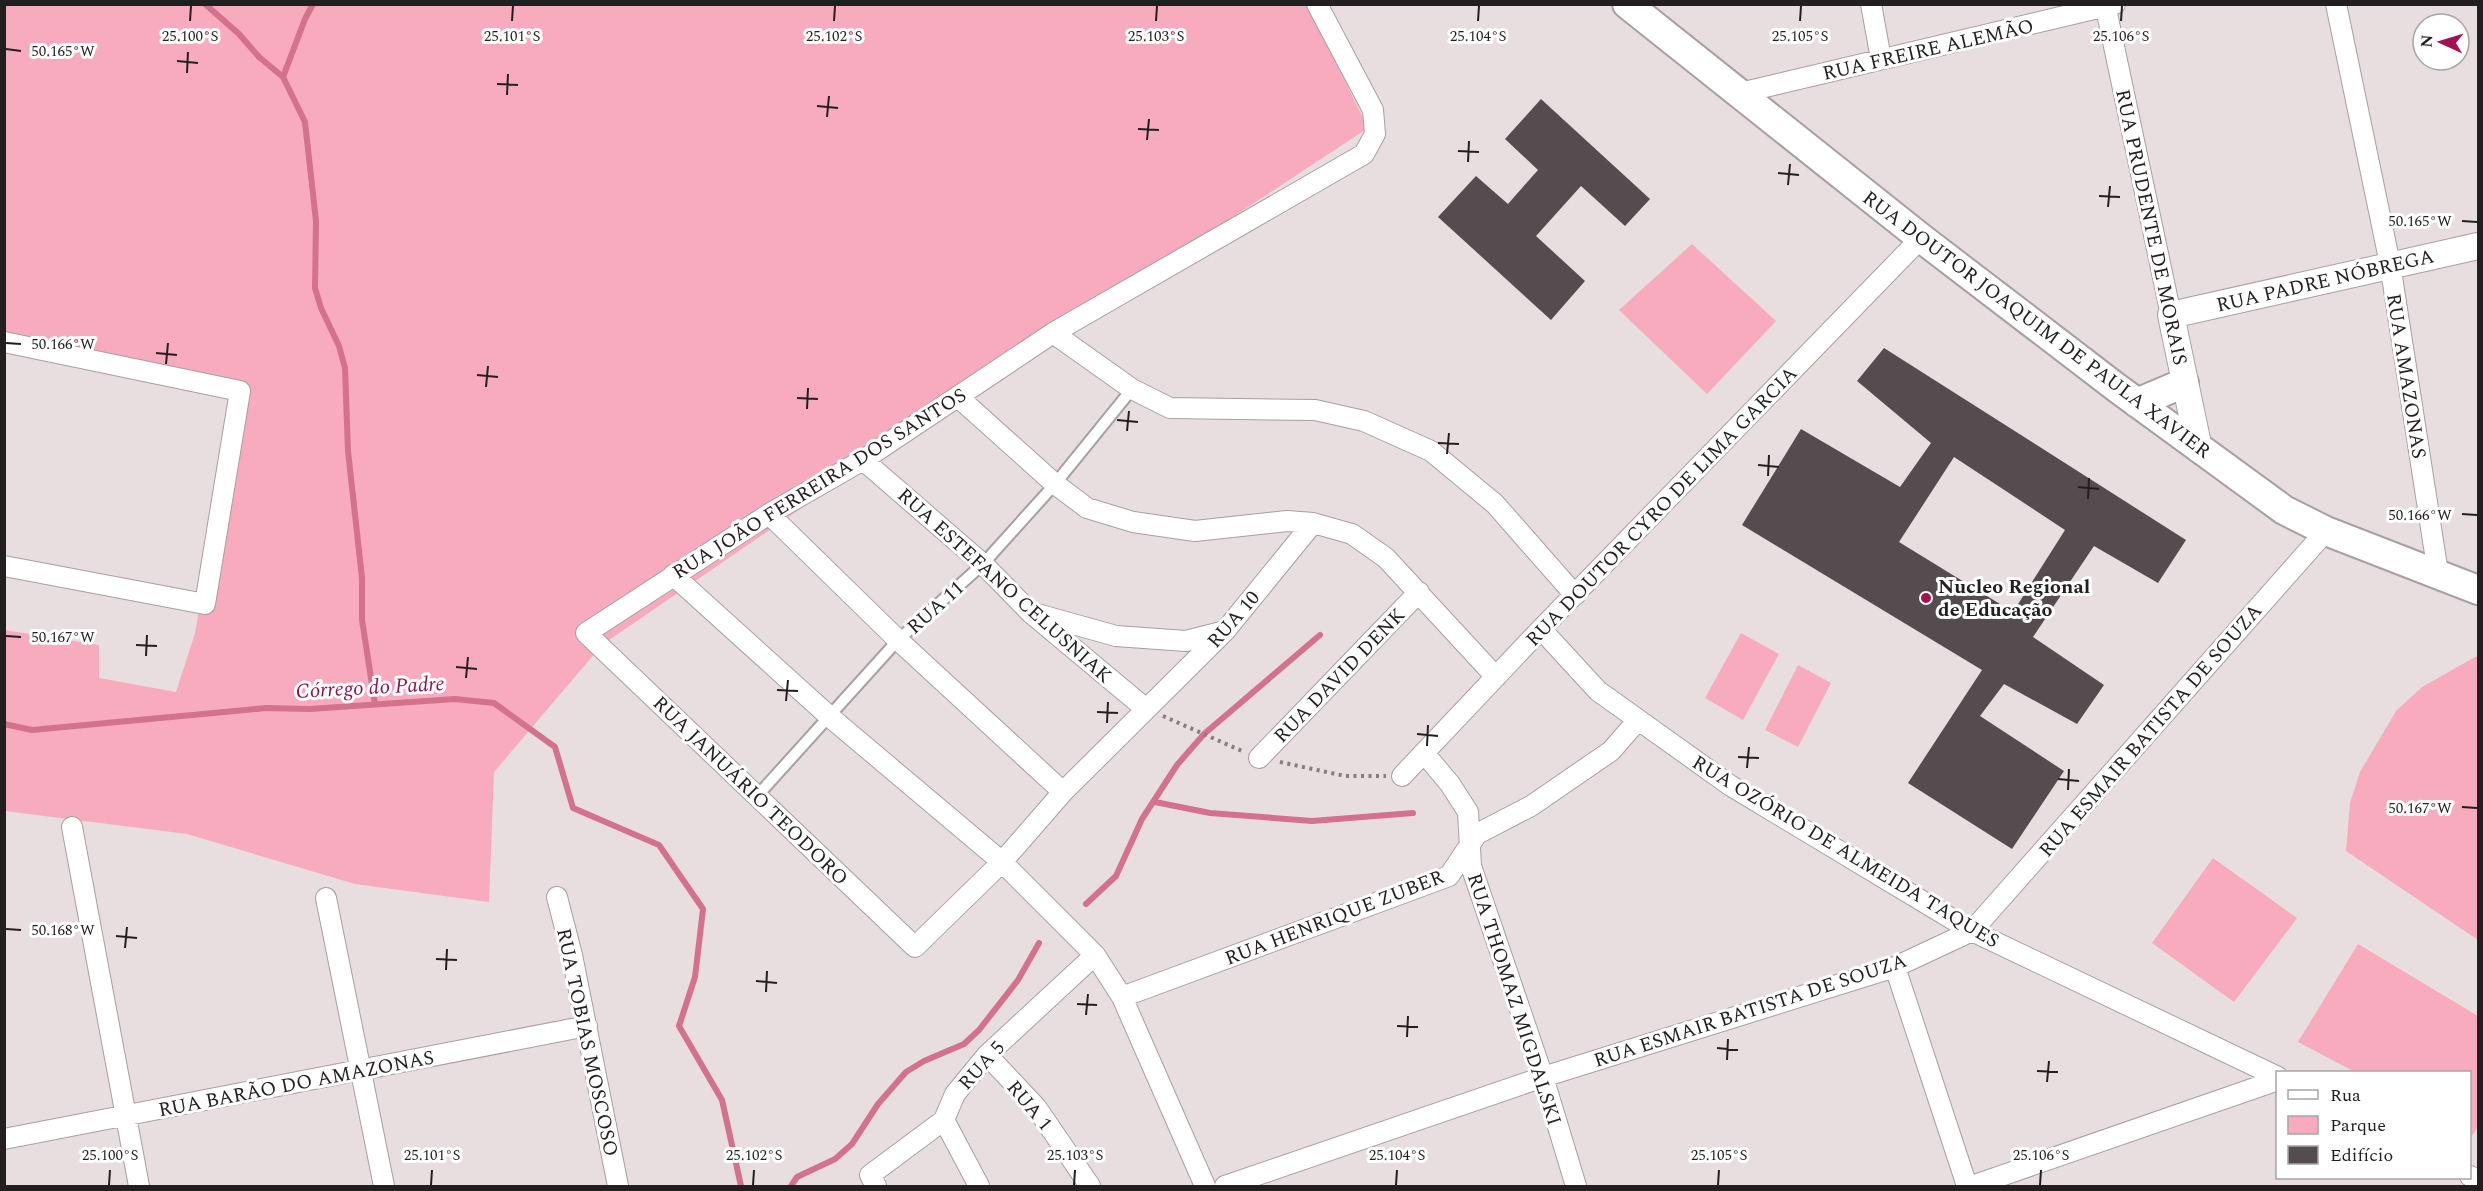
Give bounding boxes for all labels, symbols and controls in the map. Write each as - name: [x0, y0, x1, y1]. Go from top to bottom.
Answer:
- street label: RUA FREIRE ALEMÃO: [1820, 11, 2037, 89]
- north arrow: [2411, 12, 2471, 72]
- text: 25.100°S: [162, 25, 218, 48]
- text: 25.101°S: [484, 25, 540, 48]
- text: 25.102°S: [806, 25, 862, 48]
- text: 25.103°S: [1128, 25, 1184, 48]
- text: 25.104°S: [1450, 25, 1506, 48]
- text: 25.105°S: [1772, 25, 1828, 48]
- text: 25.106°S: [2093, 25, 2149, 48]
- text: N: [2415, 34, 2439, 48]
- text: 50.165°W: [31, 40, 95, 63]
- street label: RUA PRUDENTE DE MORAIS: [2107, 86, 2195, 368]
- street label: RUA DOUTOR JOAQUIM DE PAULA XAVIER: [1856, 184, 2218, 467]
- text: 50.165°W: [2388, 210, 2452, 233]
- street label: RUA PADRE NÓBREGA: [2213, 241, 2437, 321]
- street label: RUA AMAZONAS: [2378, 291, 2434, 461]
- text: 50.166°W: [31, 333, 95, 356]
- street label: RUA DOUTOR CYRO DE LIMA GARCIA: [1519, 360, 1805, 654]
- street label: RUA JOÃO FERREIRA DOS SANTOS: [667, 381, 972, 587]
- street label: RUA ESTEFANO CELUSNIAK: [890, 481, 1119, 691]
- text: 50.166°W: [2388, 504, 2452, 527]
- place label: Nucleo Regional de Educação: [1938, 572, 2090, 625]
- street label: RUA 11: [900, 574, 971, 642]
- street label: RUA 10: [1200, 584, 1267, 655]
- marker: Nucleo Regional de Educação: [1919, 591, 1933, 605]
- street label: RUA ESMAIR BATISTA DE SOUZA: [2032, 597, 2270, 864]
- street label: RUA DAVID DENK: [1267, 601, 1413, 750]
- text: 50.167°W: [31, 626, 95, 649]
- water label: Córrego do Padre: [295, 668, 445, 708]
- street label: RUA JANUÁRIO TEODORO: [646, 689, 855, 893]
- street label: RUA OZÓRIO DE ALMEIDA TAQUES: [1686, 748, 2005, 956]
- text: 50.167°W: [2388, 797, 2452, 820]
- street label: RUA HENRIQUE ZUBER: [1220, 862, 1449, 974]
- street label: RUA THOMAZ MIGDALSKI: [1459, 869, 1569, 1129]
- text: 50.168°W: [31, 919, 95, 942]
- street label: RUA TOBIAS MOSCOSO: [548, 925, 626, 1159]
- street label: RUA ESMAIR BATISTA DE SOUZA: [1590, 946, 1911, 1076]
- street label: RUA 5: [951, 1034, 1012, 1097]
- street label: RUA BARÃO DO AMAZONAS: [156, 1043, 437, 1125]
- legend: [2276, 1071, 2471, 1179]
- street label: RUA 1: [999, 1074, 1059, 1138]
- text: Rua: [2330, 1082, 2361, 1109]
- text: Parque: [2330, 1112, 2386, 1139]
- text: Edifício: [2330, 1142, 2393, 1169]
- text: 25.100°S: [82, 1144, 138, 1167]
- text: 25.101°S: [404, 1144, 460, 1167]
- text: 25.102°S: [726, 1144, 782, 1167]
- text: 25.103°S: [1047, 1144, 1103, 1167]
- text: 25.104°S: [1369, 1144, 1425, 1167]
- text: 25.105°S: [1691, 1144, 1747, 1167]
- text: 25.106°S: [2013, 1144, 2069, 1167]

